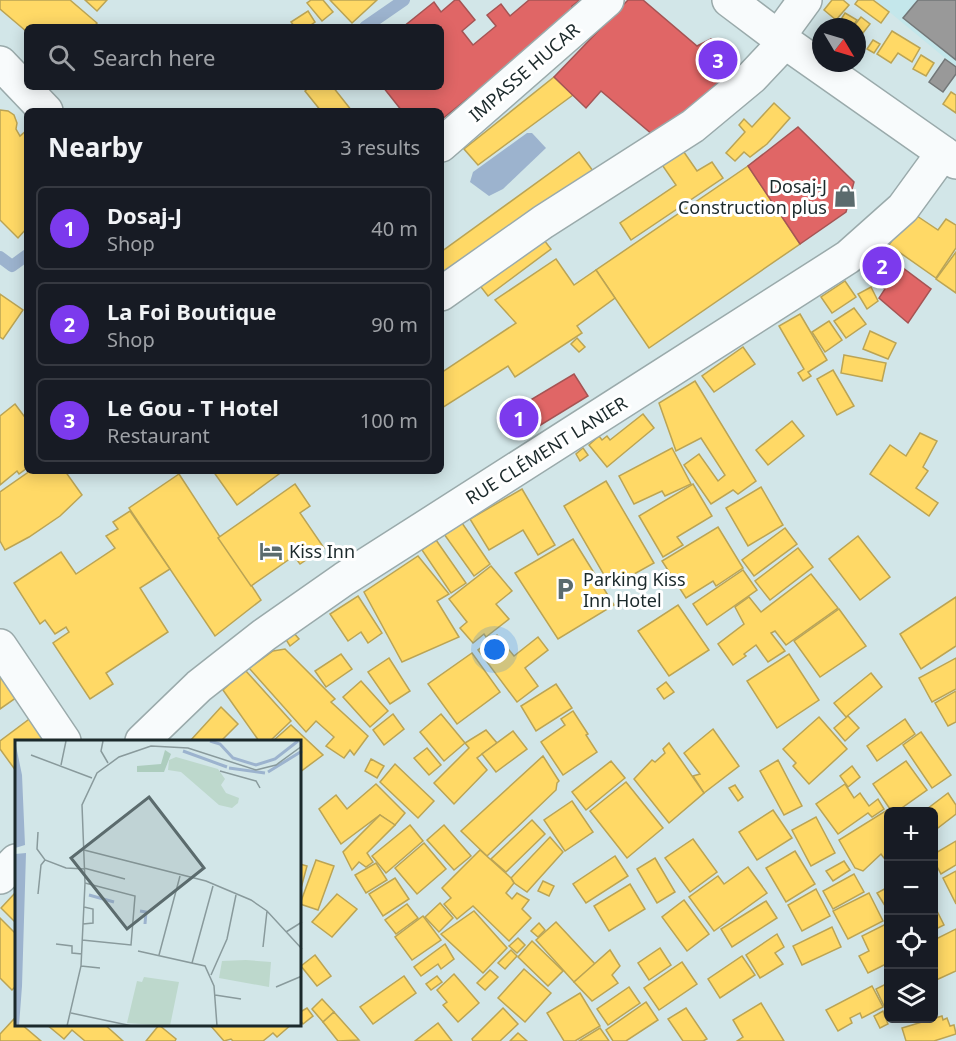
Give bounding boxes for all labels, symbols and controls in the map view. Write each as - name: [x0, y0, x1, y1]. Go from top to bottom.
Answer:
- street label: IMPASSE HUCAR: [464, 17, 584, 127]
- north arrow: [812, 18, 866, 72]
- search box: [24, 24, 444, 90]
- pin: 3: [698, 38, 738, 82]
- icon: search: [45, 41, 78, 74]
- text: Search here: [93, 42, 215, 72]
- text: Nearby: [48, 129, 143, 165]
- text: 3 results: [340, 134, 420, 161]
- place label: Dosaj-J Construction plus: [678, 174, 827, 219]
- shop icon: Dosaj-J Construction plus: [832, 183, 858, 209]
- text: Dosaj-J: [107, 200, 182, 230]
- text: 1: [64, 215, 75, 242]
- text: 40 m: [371, 215, 418, 242]
- text: Shop: [107, 230, 155, 257]
- pin: 2: [862, 244, 902, 288]
- text: La Foi Boutique: [107, 296, 276, 326]
- text: 2: [64, 311, 75, 338]
- text: 90 m: [371, 311, 418, 338]
- text: Shop: [107, 326, 155, 353]
- street label: RUE CLÉMENT LANIER: [461, 390, 631, 510]
- text: Le Gou - T Hotel: [107, 392, 279, 422]
- pin: 1: [500, 396, 538, 440]
- text: 3: [64, 407, 75, 434]
- text: 100 m: [360, 407, 418, 434]
- text: Restaurant: [107, 422, 210, 449]
- hotel icon: Kiss Inn: [258, 538, 284, 564]
- place label: Kiss Inn: [289, 539, 355, 563]
- place label: Parking Kiss Inn Hotel: [583, 567, 686, 612]
- parking icon: Parking Kiss Inn Hotel: [552, 576, 578, 602]
- your location: [480, 635, 509, 664]
- inset map: [15, 740, 302, 1026]
- map controls: [884, 807, 938, 1023]
- button: +: [884, 807, 938, 861]
- button: −: [884, 861, 938, 915]
- button: locate: [884, 915, 938, 969]
- button: layers: [884, 969, 938, 1023]

